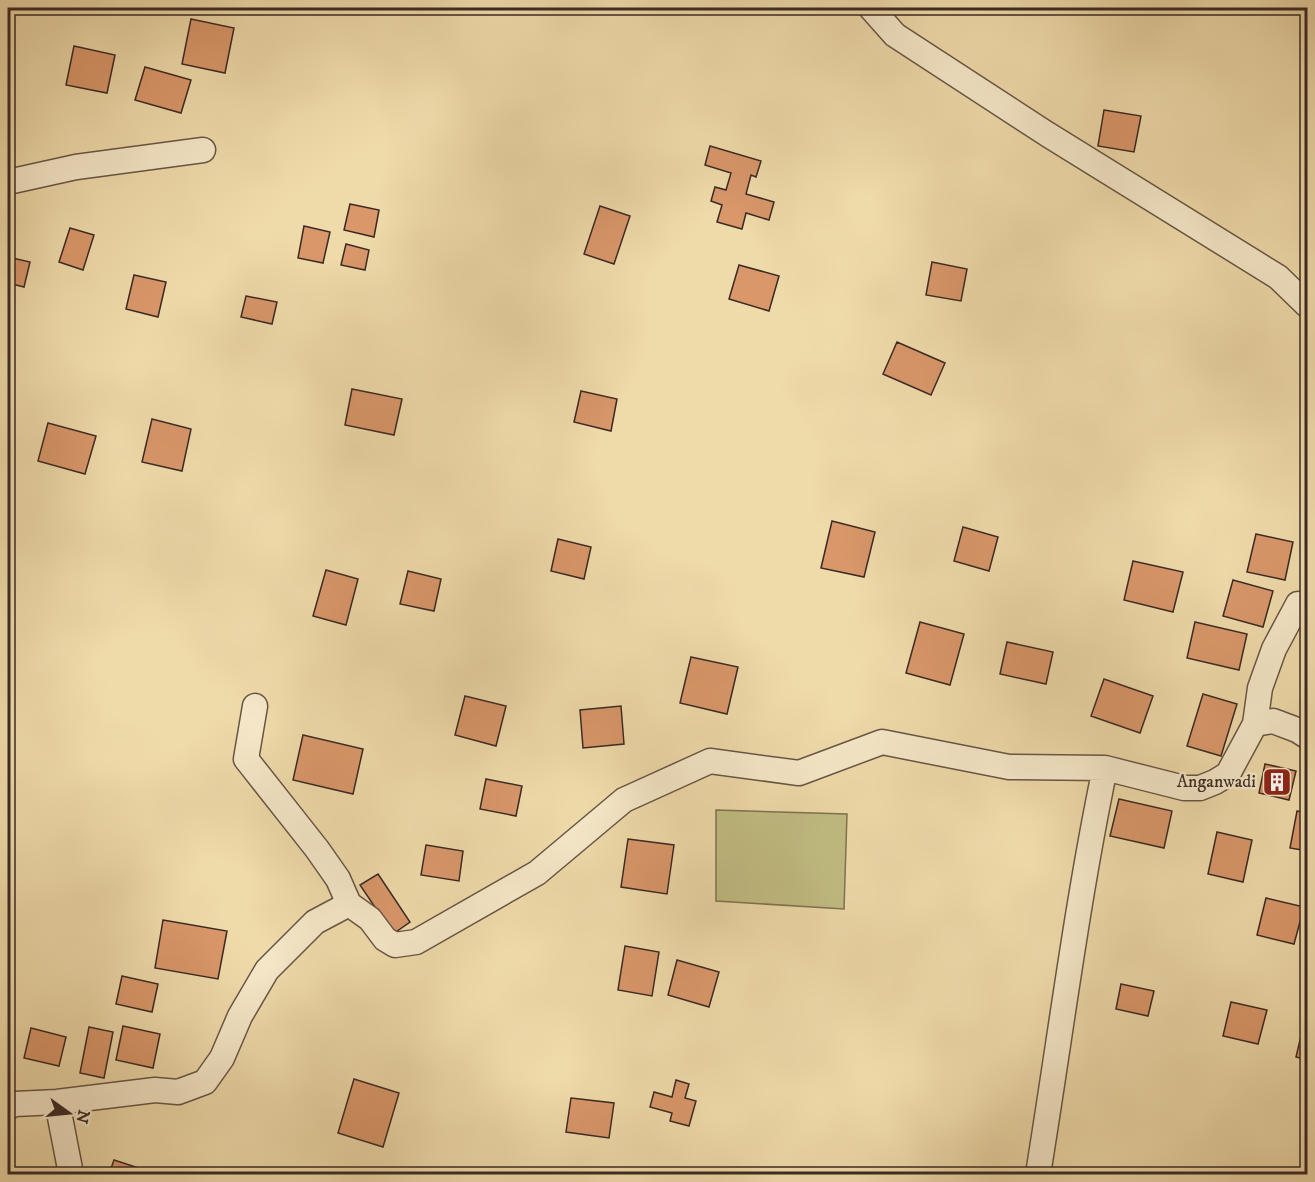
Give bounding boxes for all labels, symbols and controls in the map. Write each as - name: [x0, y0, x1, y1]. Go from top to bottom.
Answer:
- building icon: Anganwadi: [1261, 766, 1293, 798]
- place label: Anganwadi: [1177, 771, 1256, 793]
- north arrow: [39, 1083, 99, 1143]
- text: N: [71, 1108, 94, 1126]

